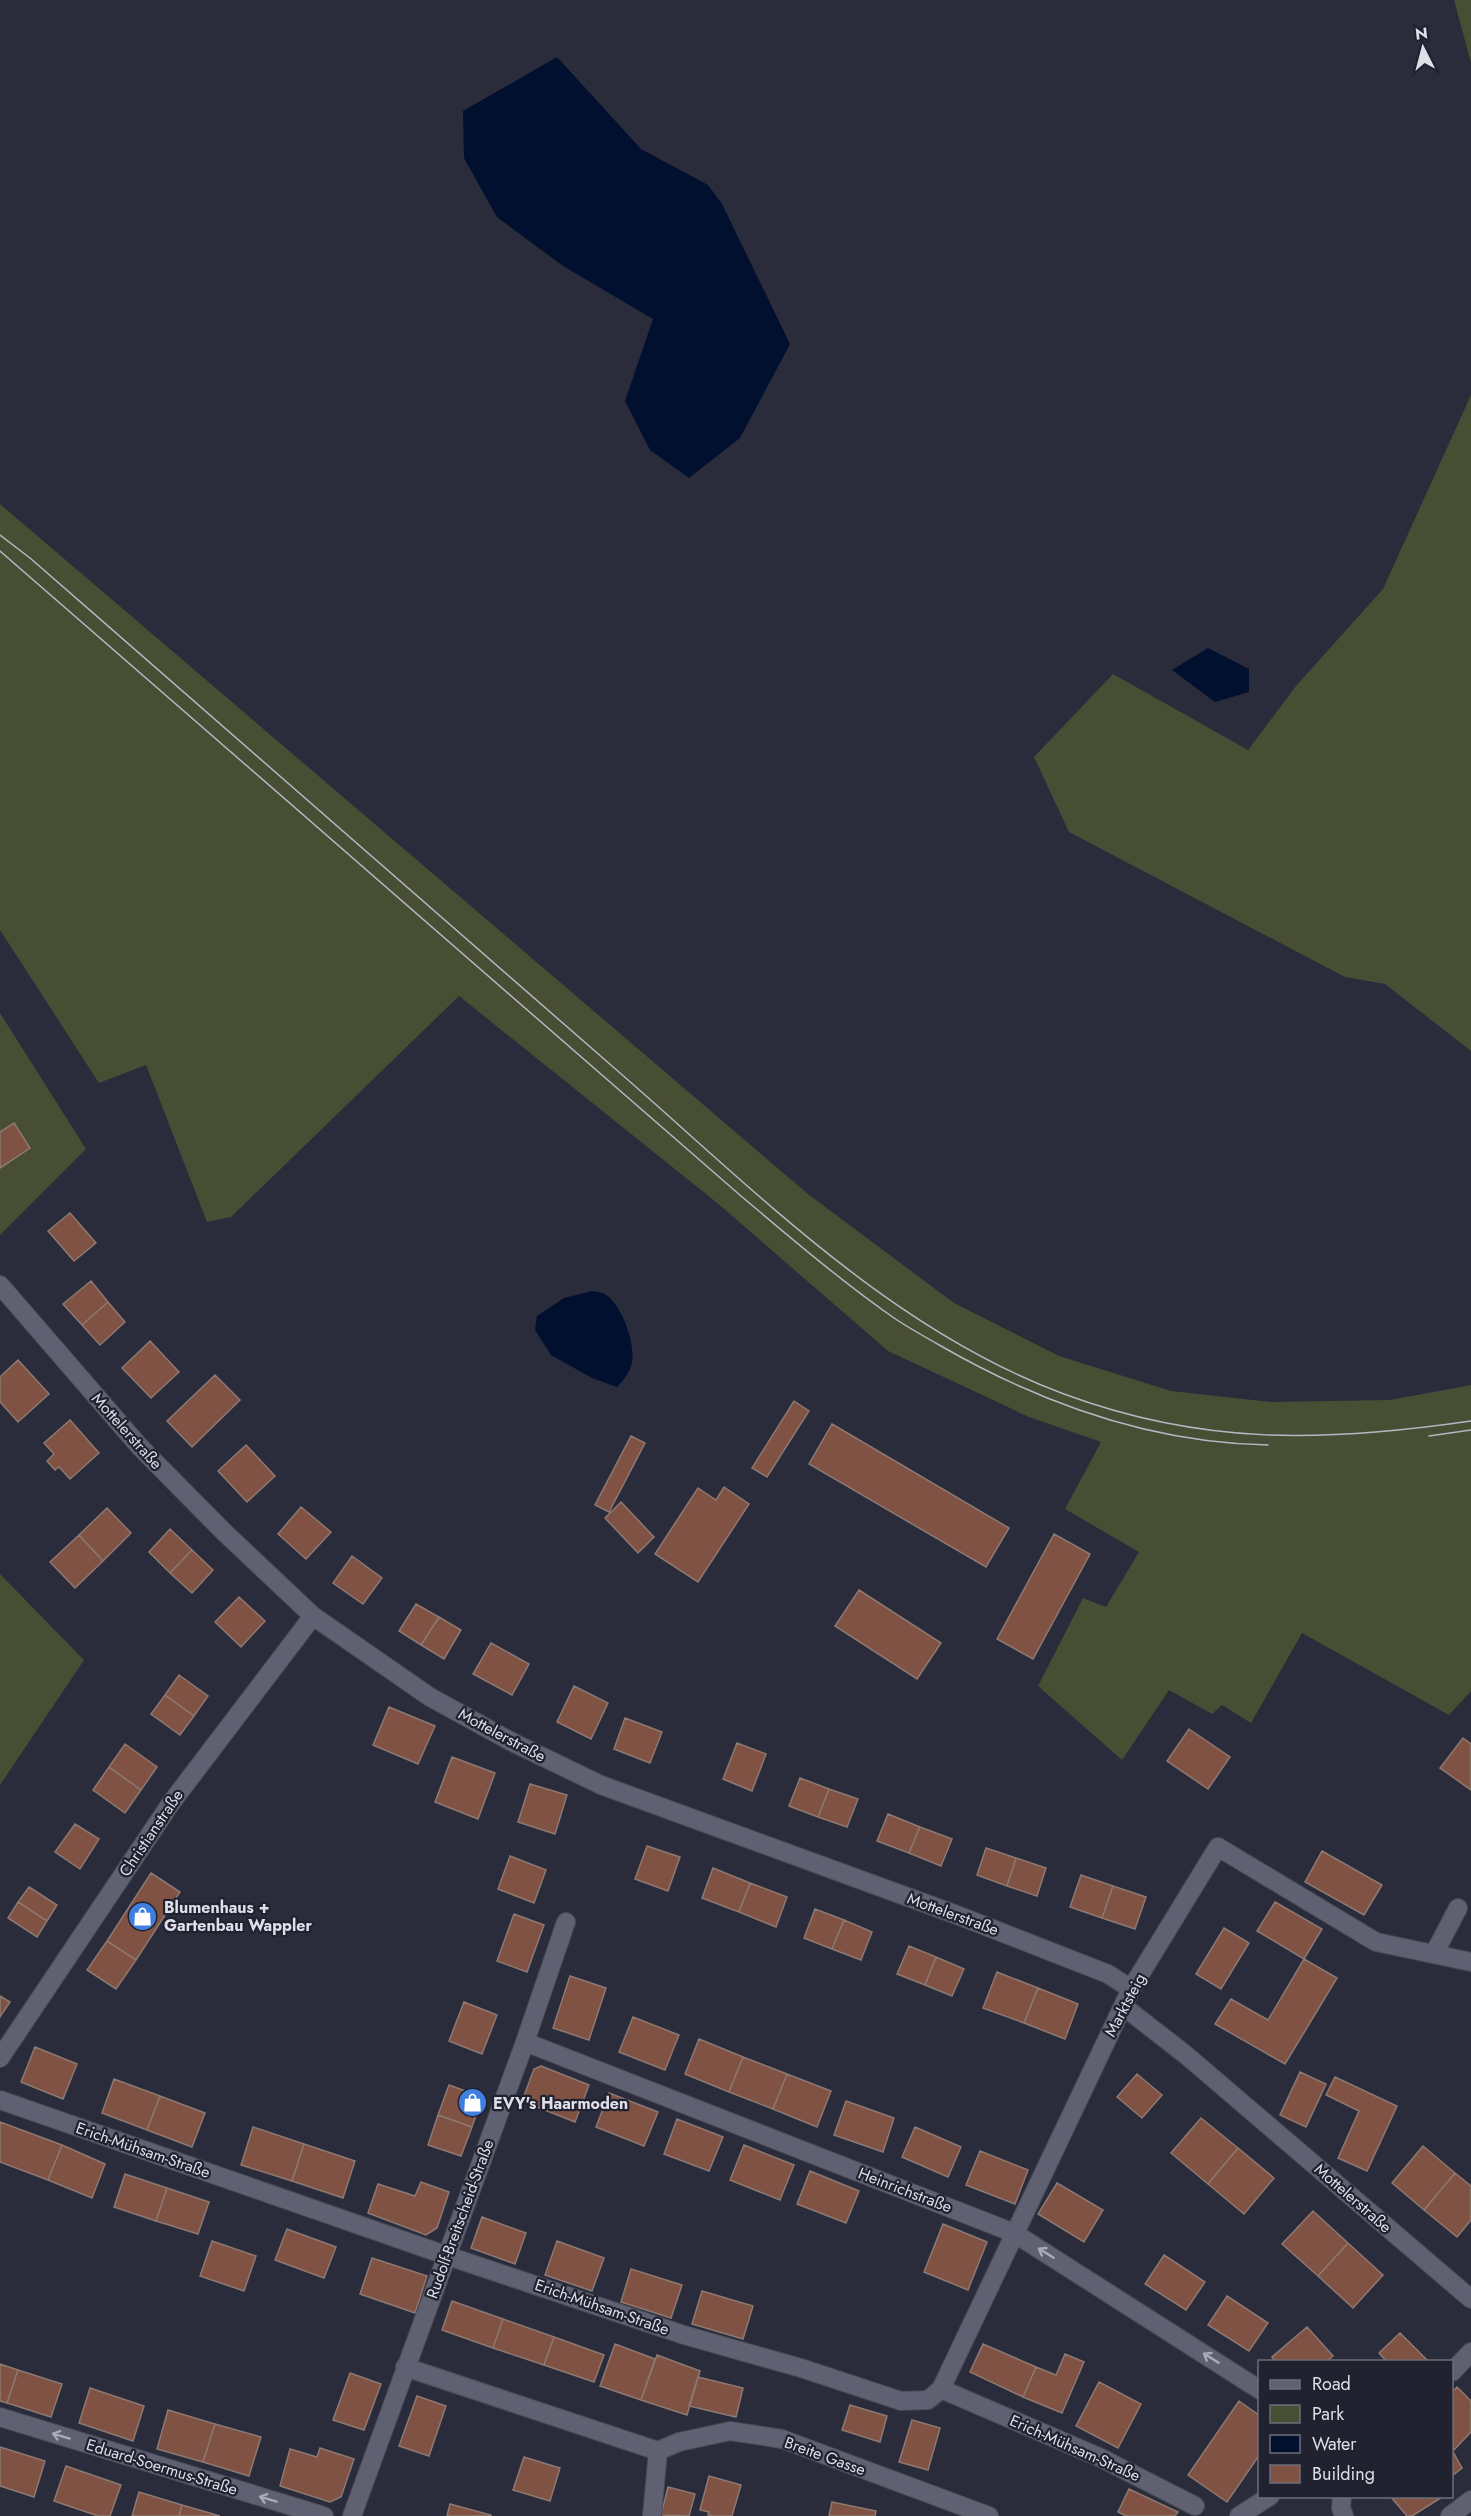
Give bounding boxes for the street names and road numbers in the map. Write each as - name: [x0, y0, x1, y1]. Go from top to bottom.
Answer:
- street label: Mottelerstraße: [86, 1388, 168, 1474]
- street label: Mottelerstraße: [454, 1702, 550, 1768]
- street label: Christianstraße: [113, 1785, 189, 1881]
- street label: Mottelerstraße: [904, 1887, 1002, 1941]
- street label: Marktsteig: [1099, 1969, 1151, 2041]
- street label: Erich-Mühsam-Straße: [73, 2116, 213, 2184]
- street label: Rudolf-Breitscheid-Straße: [421, 2136, 499, 2302]
- street label: Mottelerstraße: [1309, 2158, 1397, 2238]
- street label: Heinrichstraße: [855, 2162, 955, 2218]
- street label: Erich-Mühsam-Straße: [532, 2273, 672, 2341]
- street label: Erich-Mühsam-Straße: [1006, 2409, 1144, 2487]
- street label: Breite Gasse: [781, 2431, 869, 2481]
- street label: Eduard-Soermus-Straße: [84, 2433, 240, 2501]

